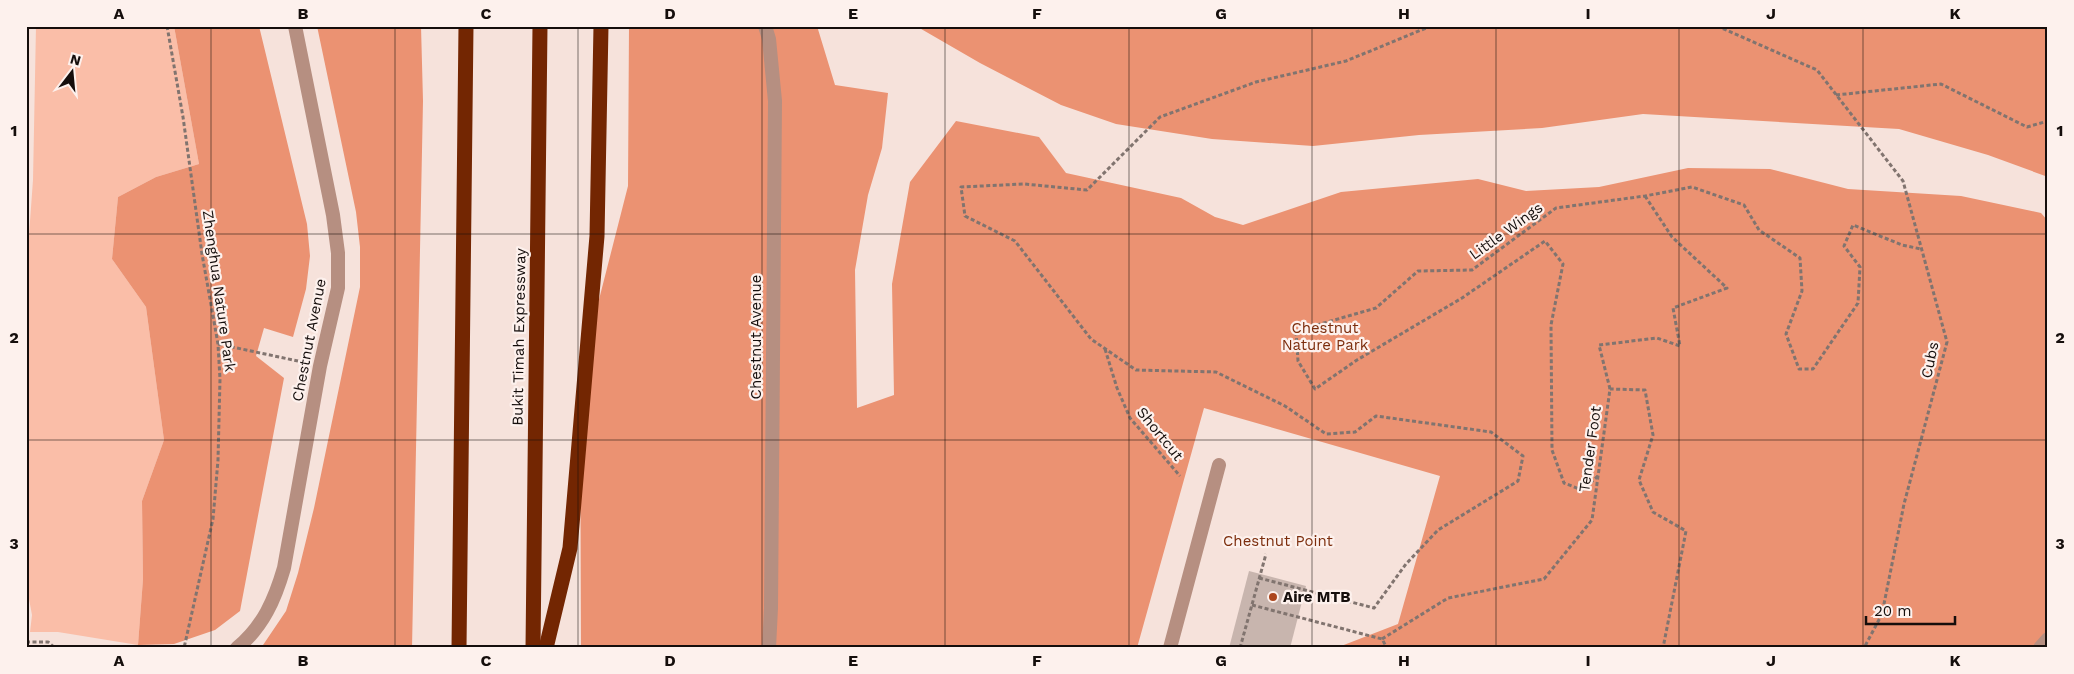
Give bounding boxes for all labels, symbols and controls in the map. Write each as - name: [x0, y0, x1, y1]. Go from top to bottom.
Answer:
- text: A: [114, 4, 125, 23]
- text: B: [298, 4, 309, 23]
- text: C: [481, 4, 492, 23]
- text: D: [664, 4, 676, 23]
- text: E: [848, 4, 858, 23]
- text: F: [1032, 4, 1042, 23]
- text: G: [1215, 4, 1227, 23]
- text: H: [1398, 4, 1410, 23]
- text: I: [1585, 4, 1591, 23]
- text: J: [1766, 4, 1776, 23]
- text: K: [1949, 4, 1961, 23]
- north arrow: [48, 48, 98, 98]
- text: N: [68, 50, 83, 69]
- text: 1: [11, 121, 17, 140]
- text: 1: [2057, 121, 2063, 140]
- street label: Little Wings: [1466, 198, 1546, 264]
- street label: Zhenghua Nature Park: [199, 209, 239, 373]
- street label: Bukit Timah Expressway: [508, 248, 530, 426]
- street label: Chestnut Avenue: [747, 275, 765, 399]
- street label: Chestnut Avenue: [288, 277, 330, 403]
- park label: Chestnut Nature Park: [1282, 319, 1369, 354]
- text: 2: [9, 328, 19, 347]
- text: 2: [2055, 328, 2065, 347]
- street label: Cubs: [1917, 340, 1943, 380]
- street label: Shortcut: [1133, 404, 1188, 465]
- street label: Tender Foot: [1575, 404, 1605, 493]
- park label: Chestnut Point: [1223, 532, 1334, 550]
- text: 3: [9, 534, 19, 553]
- text: 3: [2055, 534, 2065, 553]
- place label: Aire MTB: [1283, 588, 1351, 606]
- marker: Aire MTB: [1267, 591, 1279, 603]
- scale bar: [1866, 594, 1955, 626]
- text: 20 m: [1874, 602, 1912, 620]
- text: A: [114, 651, 125, 670]
- text: B: [298, 651, 309, 670]
- text: C: [481, 651, 492, 670]
- text: D: [664, 651, 676, 670]
- text: E: [848, 651, 858, 670]
- text: F: [1032, 651, 1042, 670]
- text: G: [1215, 651, 1227, 670]
- text: H: [1398, 651, 1410, 670]
- text: I: [1585, 651, 1591, 670]
- text: J: [1766, 651, 1776, 670]
- text: K: [1949, 651, 1961, 670]

